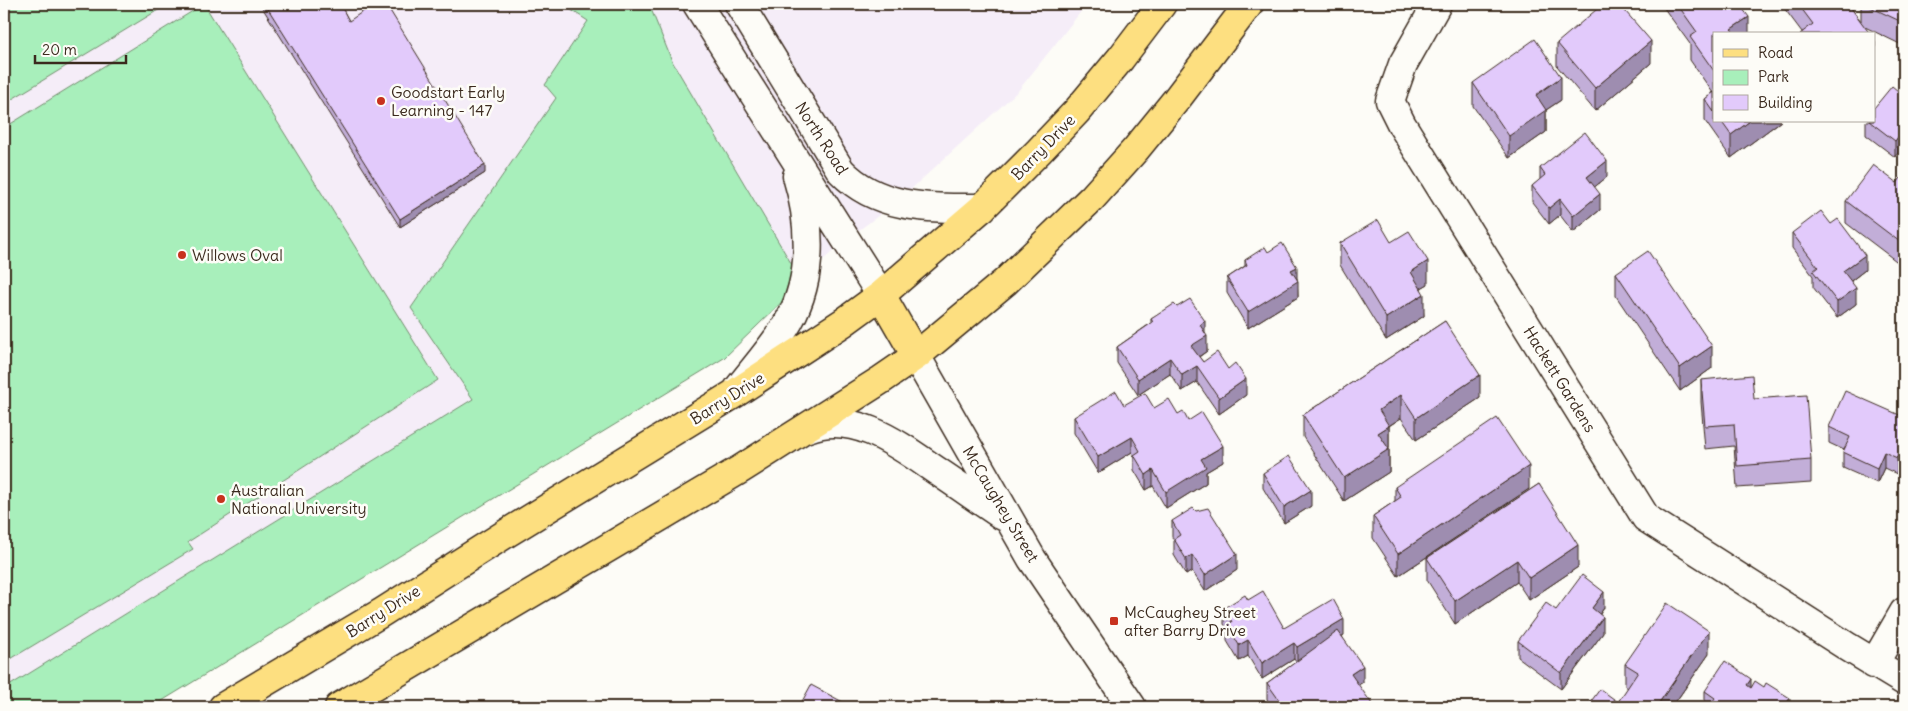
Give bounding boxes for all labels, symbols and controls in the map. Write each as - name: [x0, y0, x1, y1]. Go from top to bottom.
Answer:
- scale bar: [35, 32, 126, 64]
- legend: [1713, 32, 1876, 122]
- text: 20 m: [42, 40, 77, 59]
- text: Road: [1758, 43, 1793, 62]
- text: Park: [1758, 67, 1789, 86]
- place label: Goodstart Early Learning - 147: [391, 82, 505, 120]
- text: Building: [1758, 93, 1813, 112]
- marker: Goodstart Early Learning - 147: [375, 95, 387, 107]
- street label: North Road: [791, 98, 853, 178]
- street label: Barry Drive: [1007, 110, 1079, 184]
- place label: Willows Oval: [192, 245, 283, 265]
- marker: Willows Oval: [176, 249, 188, 261]
- street label: Hackett Gardens: [1519, 322, 1601, 436]
- street label: Barry Drive: [686, 367, 768, 429]
- street label: McCaughey Street: [958, 442, 1044, 566]
- place label: Australian National University: [231, 480, 367, 518]
- marker: Australian National University: [215, 493, 227, 505]
- street label: Barry Drive: [342, 580, 424, 642]
- place label: McCaughey Street after Barry Drive: [1124, 602, 1257, 640]
- marker: McCaughey Street after Barry Drive: [1108, 615, 1120, 627]

